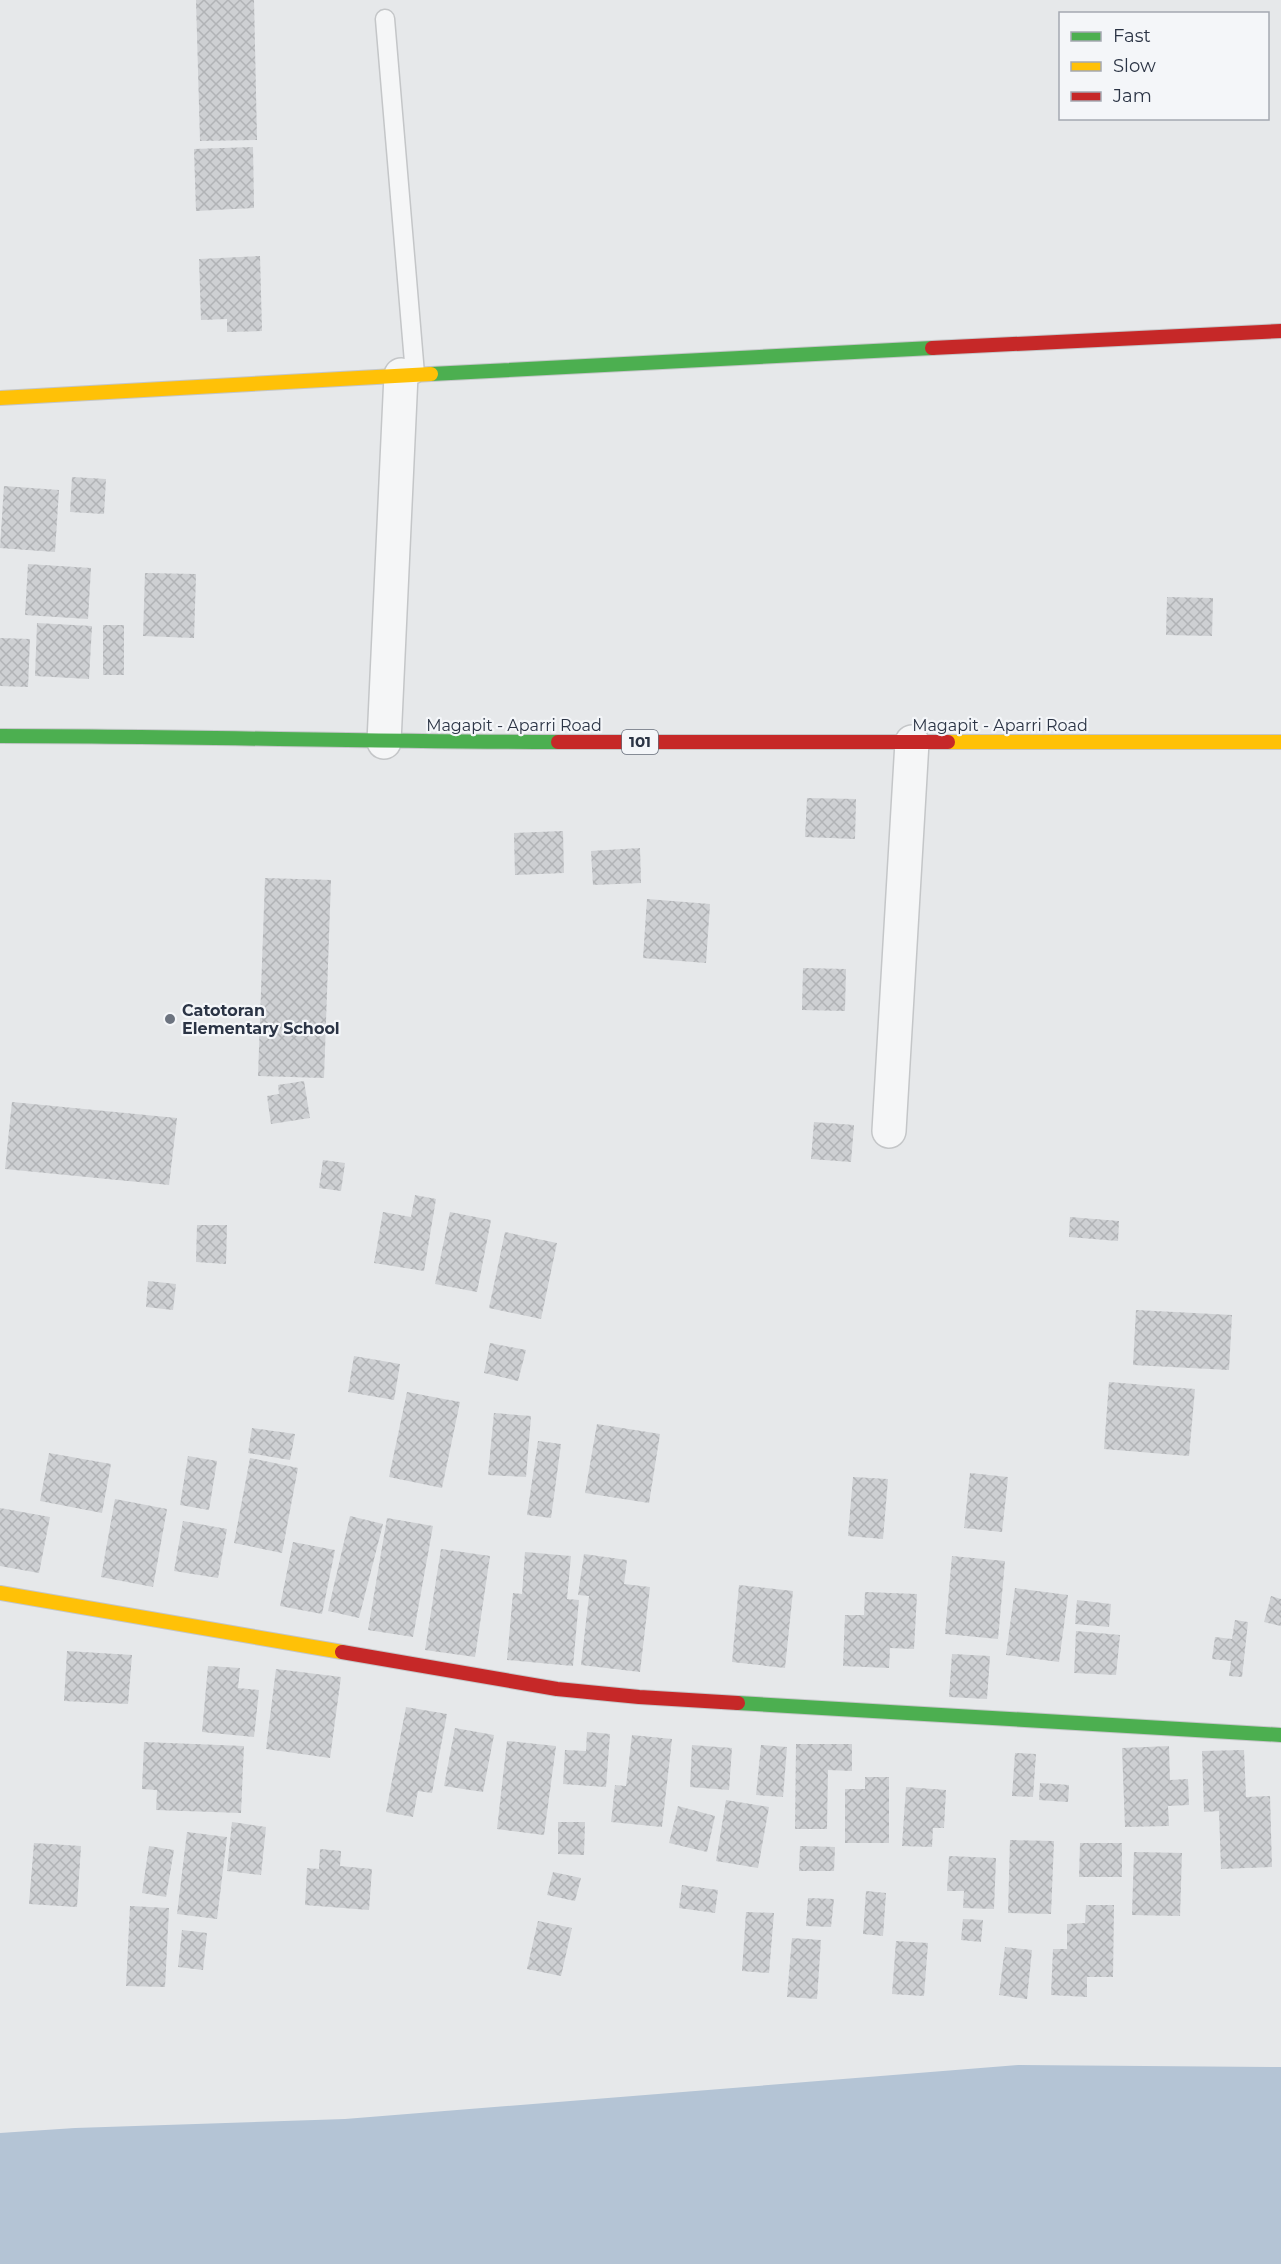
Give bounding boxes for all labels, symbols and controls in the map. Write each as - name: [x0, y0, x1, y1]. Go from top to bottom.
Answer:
- legend: [1059, 12, 1269, 120]
- text: Fast: [1113, 25, 1151, 47]
- text: Slow: [1113, 55, 1156, 77]
- text: Jam: [1112, 85, 1152, 107]
- street label: Magapit - Aparri Road: [426, 716, 602, 735]
- street label: Magapit - Aparri Road: [912, 716, 1088, 735]
- road number: 101: [622, 730, 658, 754]
- place label: Catotoran Elementary School: [182, 1001, 340, 1038]
- marker: Catotoran Elementary School: [163, 1012, 177, 1026]

